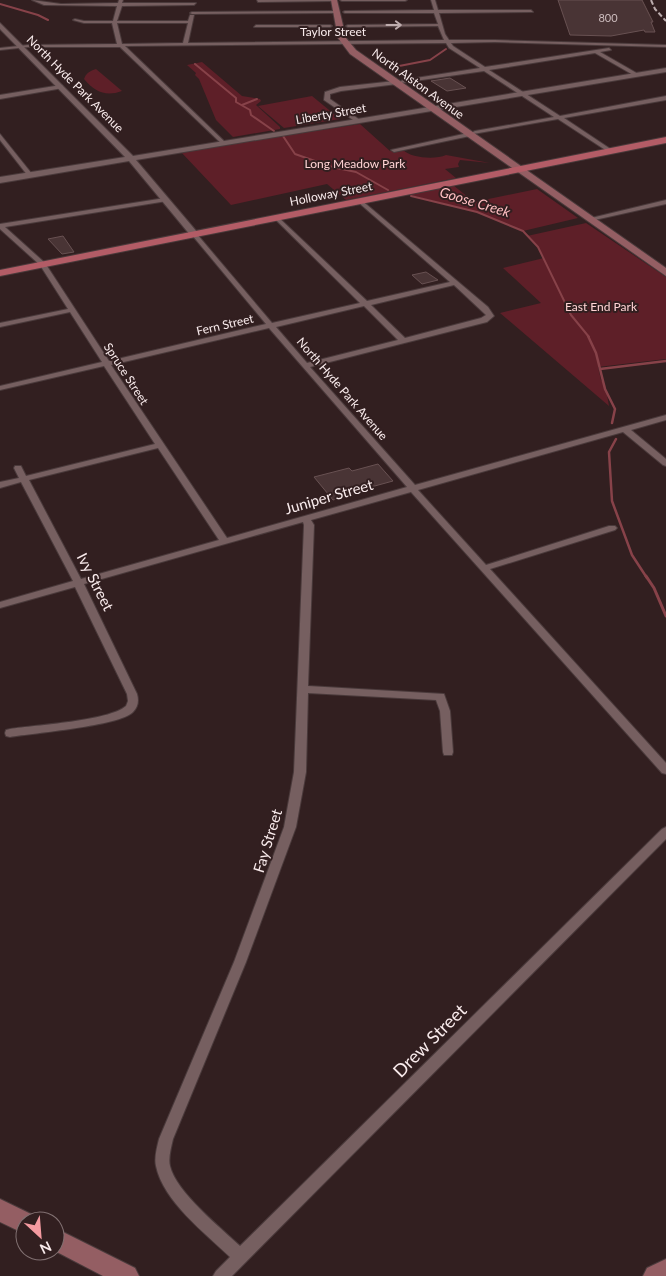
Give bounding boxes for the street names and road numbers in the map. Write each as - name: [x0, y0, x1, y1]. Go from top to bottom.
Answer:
- street label: Taylor Street: [300, 24, 367, 39]
- street label: North Hyde Park Avenue: [24, 32, 127, 135]
- street label: North Alston Avenue: [369, 45, 467, 122]
- street label: Liberty Street: [294, 100, 368, 127]
- street label: Holloway Street: [288, 178, 374, 209]
- street label: Fern Street: [195, 310, 256, 338]
- street label: North Hyde Park Avenue: [294, 334, 391, 443]
- street label: Spruce Street: [101, 340, 152, 408]
- street label: Juniper Street: [282, 475, 376, 517]
- street label: Ivy Street: [74, 550, 118, 614]
- street label: Fay Street: [249, 806, 285, 875]
- street label: Drew Street: [388, 999, 471, 1082]

